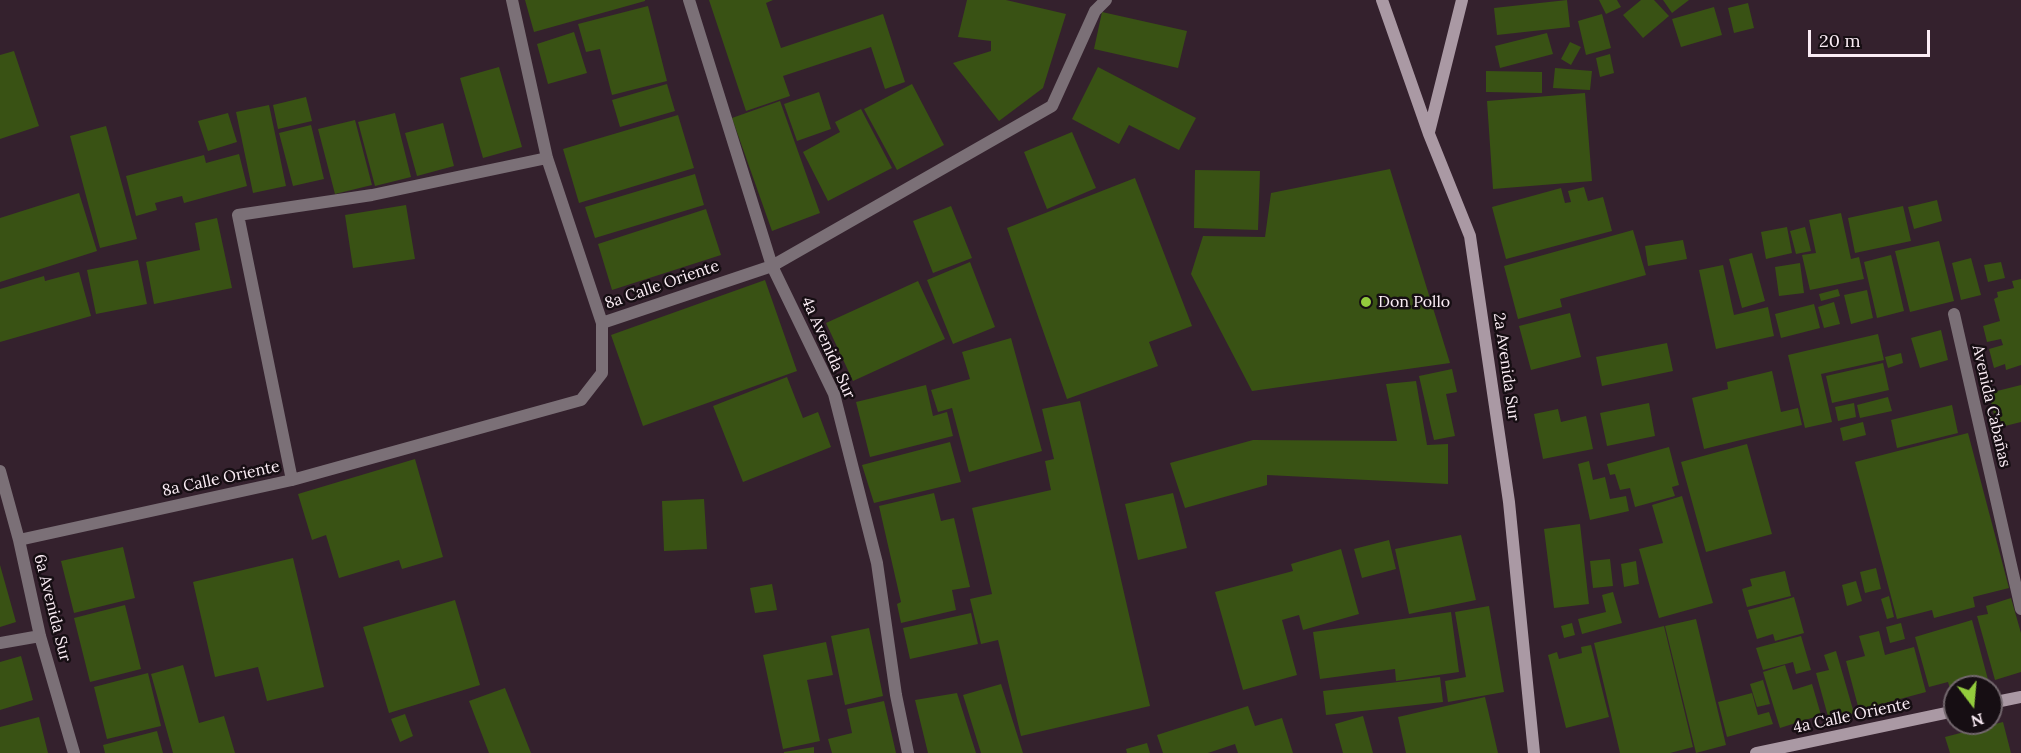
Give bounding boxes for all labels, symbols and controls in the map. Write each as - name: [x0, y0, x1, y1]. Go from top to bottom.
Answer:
- scale bar: [1811, 18, 1932, 56]
- text: 20 m: [1819, 29, 1861, 52]
- street label: 8a Calle Oriente: [602, 256, 722, 314]
- place label: Don Pollo: [1378, 292, 1450, 312]
- street label: 4a Avenida Sur: [797, 294, 859, 402]
- marker: Don Pollo: [1359, 295, 1373, 309]
- street label: 2a Avenida Sur: [1489, 312, 1523, 422]
- street label: Avenida Cabañas: [1968, 343, 2014, 469]
- street label: 8a Calle Oriente: [160, 457, 282, 501]
- street label: 6a Avenida Sur: [29, 552, 75, 664]
- north arrow: [1943, 675, 2003, 735]
- street label: 4a Calle Oriente: [1792, 694, 1912, 738]
- text: N: [1969, 709, 1986, 732]

